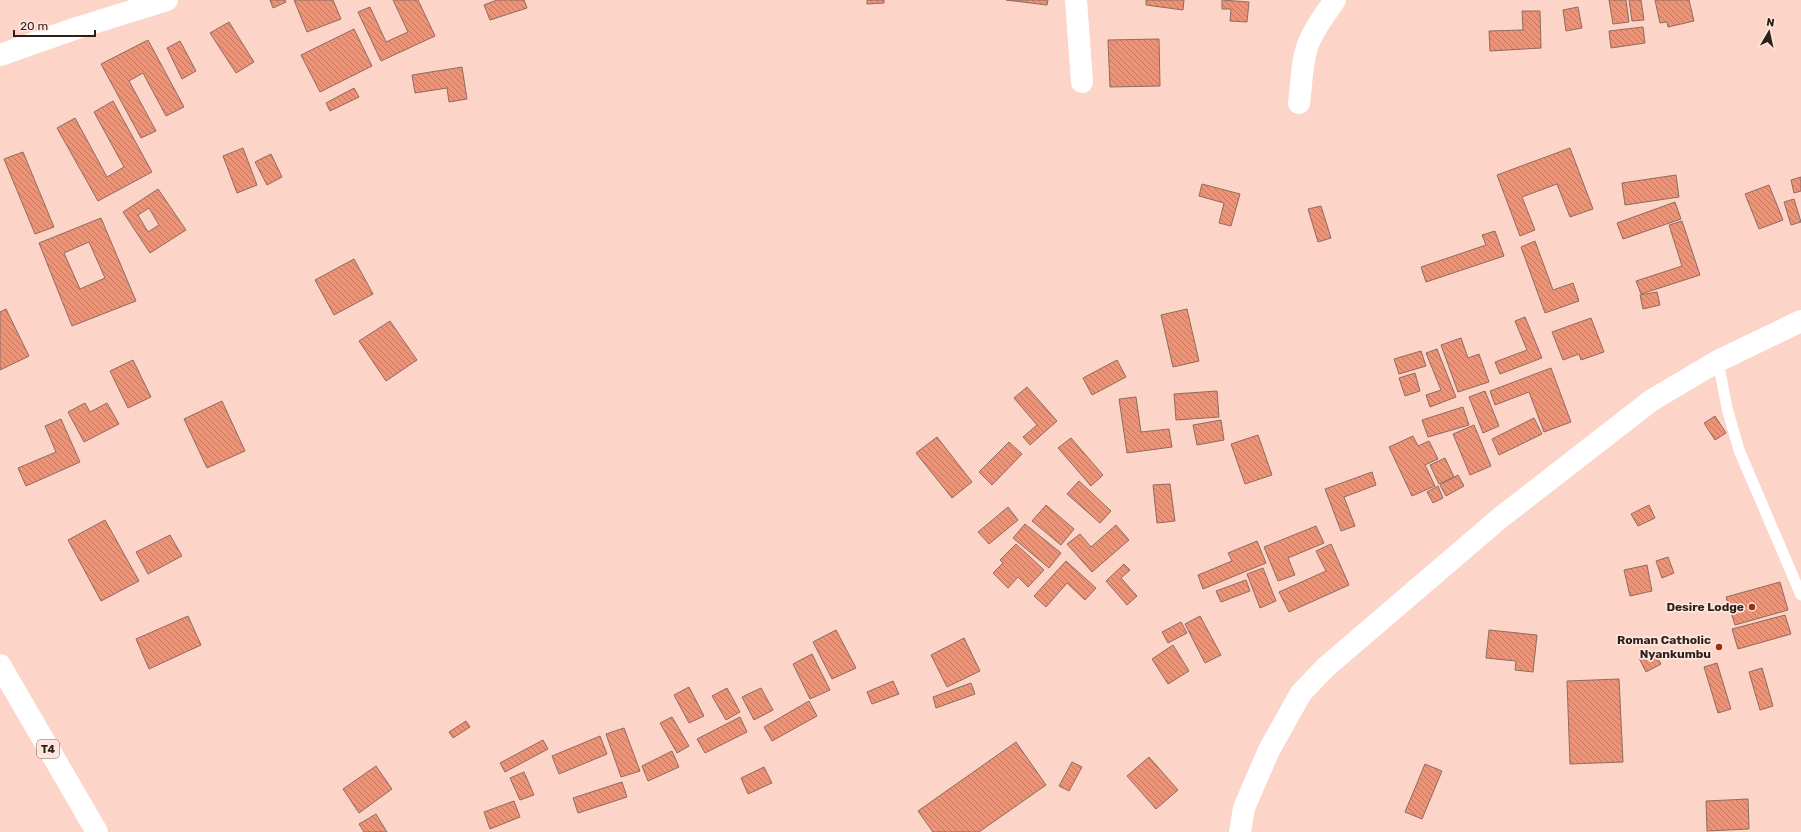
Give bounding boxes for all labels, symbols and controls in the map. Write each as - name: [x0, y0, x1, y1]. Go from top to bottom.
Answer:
- scale bar: [14, 12, 95, 38]
- north arrow: [1749, 12, 1789, 52]
- text: N: [1766, 16, 1775, 30]
- text: 20 m: [20, 19, 48, 33]
- place label: Desire Lodge: [1666, 600, 1744, 614]
- marker: Desire Lodge: [1747, 602, 1757, 612]
- place label: Roman Catholic Nyankumbu: [1617, 633, 1711, 661]
- marker: Roman Catholic Nyankumbu: [1714, 642, 1724, 652]
- road number: T4: [37, 740, 59, 758]

